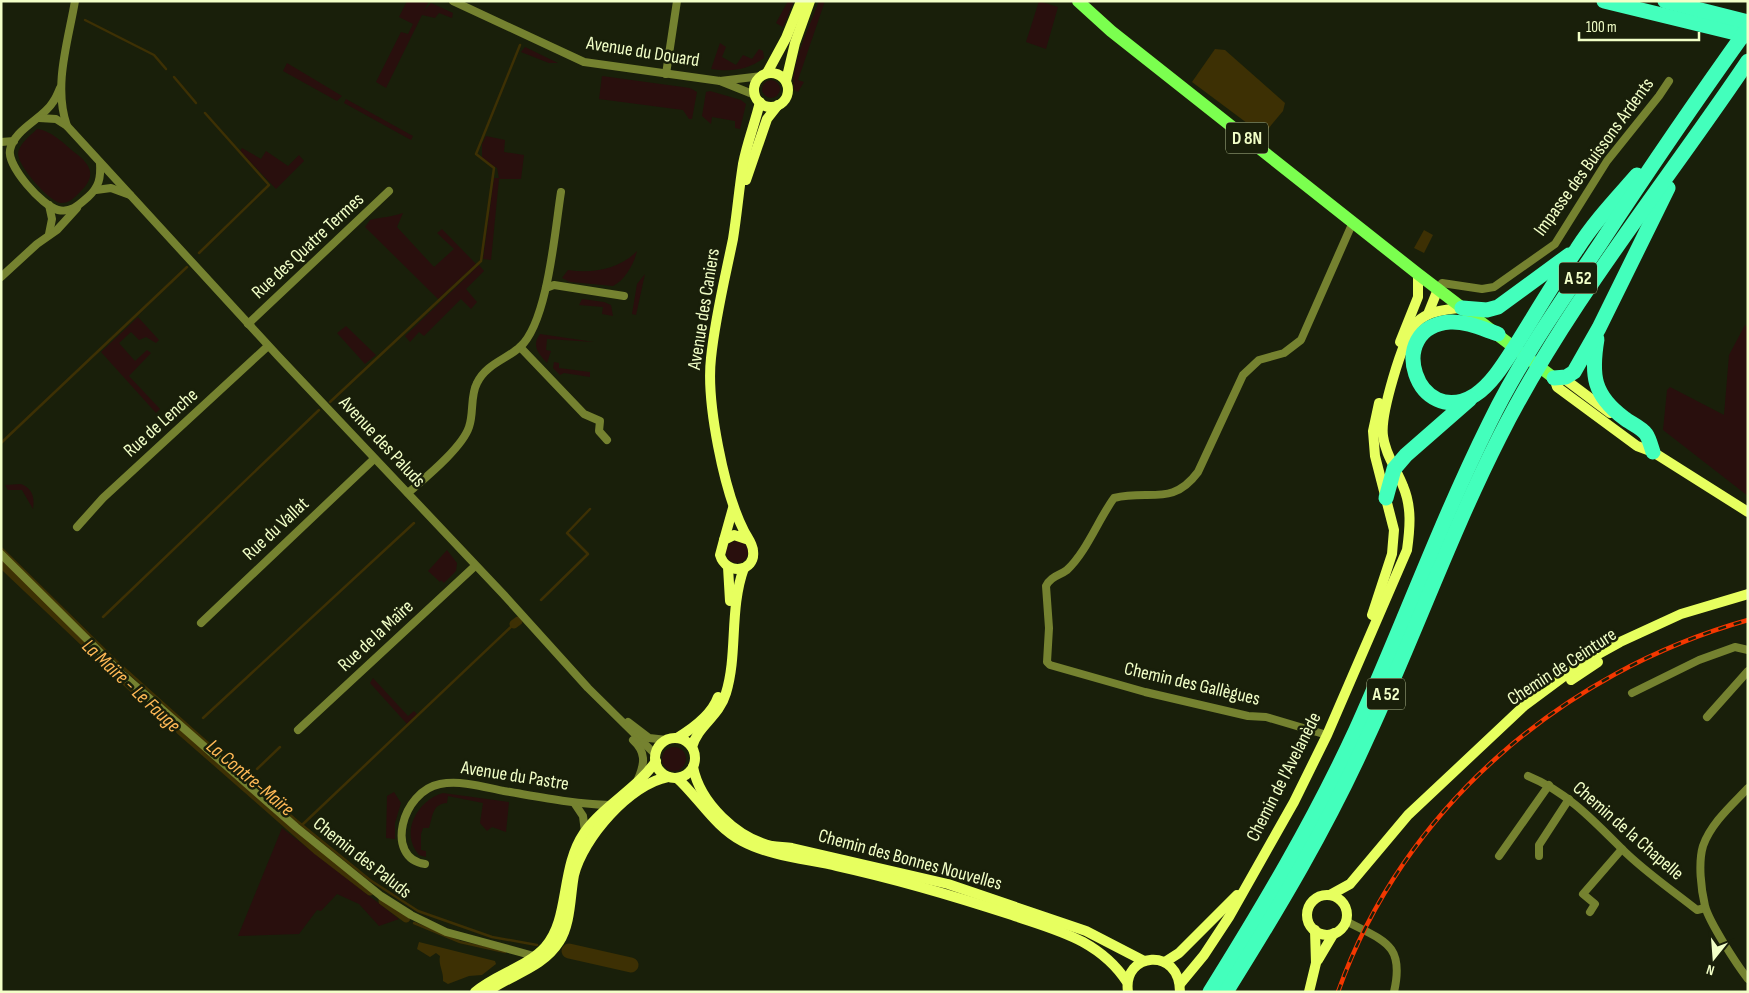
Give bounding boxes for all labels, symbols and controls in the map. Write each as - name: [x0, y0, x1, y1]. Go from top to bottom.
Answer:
- scale bar: [1579, 10, 1699, 42]
- text: 100 m: [1586, 18, 1617, 37]
- street label: Avenue du Douard: [584, 32, 701, 72]
- street label: Impasse des Buissons Ardents: [1529, 73, 1659, 241]
- road number: D 8N: [1226, 122, 1268, 154]
- street label: Rue des Quatre Termes: [247, 188, 369, 304]
- street label: Avenue des Caniers: [683, 247, 725, 372]
- road number: A 52: [1559, 262, 1597, 294]
- street label: Rue de Lenche: [119, 384, 203, 462]
- street label: Avenue des Paluds: [333, 391, 430, 492]
- street label: Rue du Vallat: [238, 493, 314, 565]
- street label: Rue de la Maïre: [333, 595, 419, 677]
- street label: Chemin de Ceinture: [1503, 623, 1621, 711]
- water label: La Maïre - Le Fauge: [77, 634, 185, 738]
- street label: Chemin des Gallègues: [1122, 657, 1262, 711]
- road number: A 52: [1367, 679, 1405, 710]
- street label: Chemin de l'Avelanède: [1242, 709, 1326, 845]
- water label: La Contre-Maïre: [201, 734, 299, 822]
- street label: Avenue du Pastre: [458, 756, 571, 796]
- street label: Chemin de la Chapelle: [1568, 777, 1688, 885]
- street label: Chemin des Paluds: [308, 812, 416, 904]
- street label: Chemin des Bonnes Nouvelles: [816, 824, 1005, 896]
- north arrow: [1689, 933, 1739, 983]
- text: N: [1704, 961, 1716, 979]

